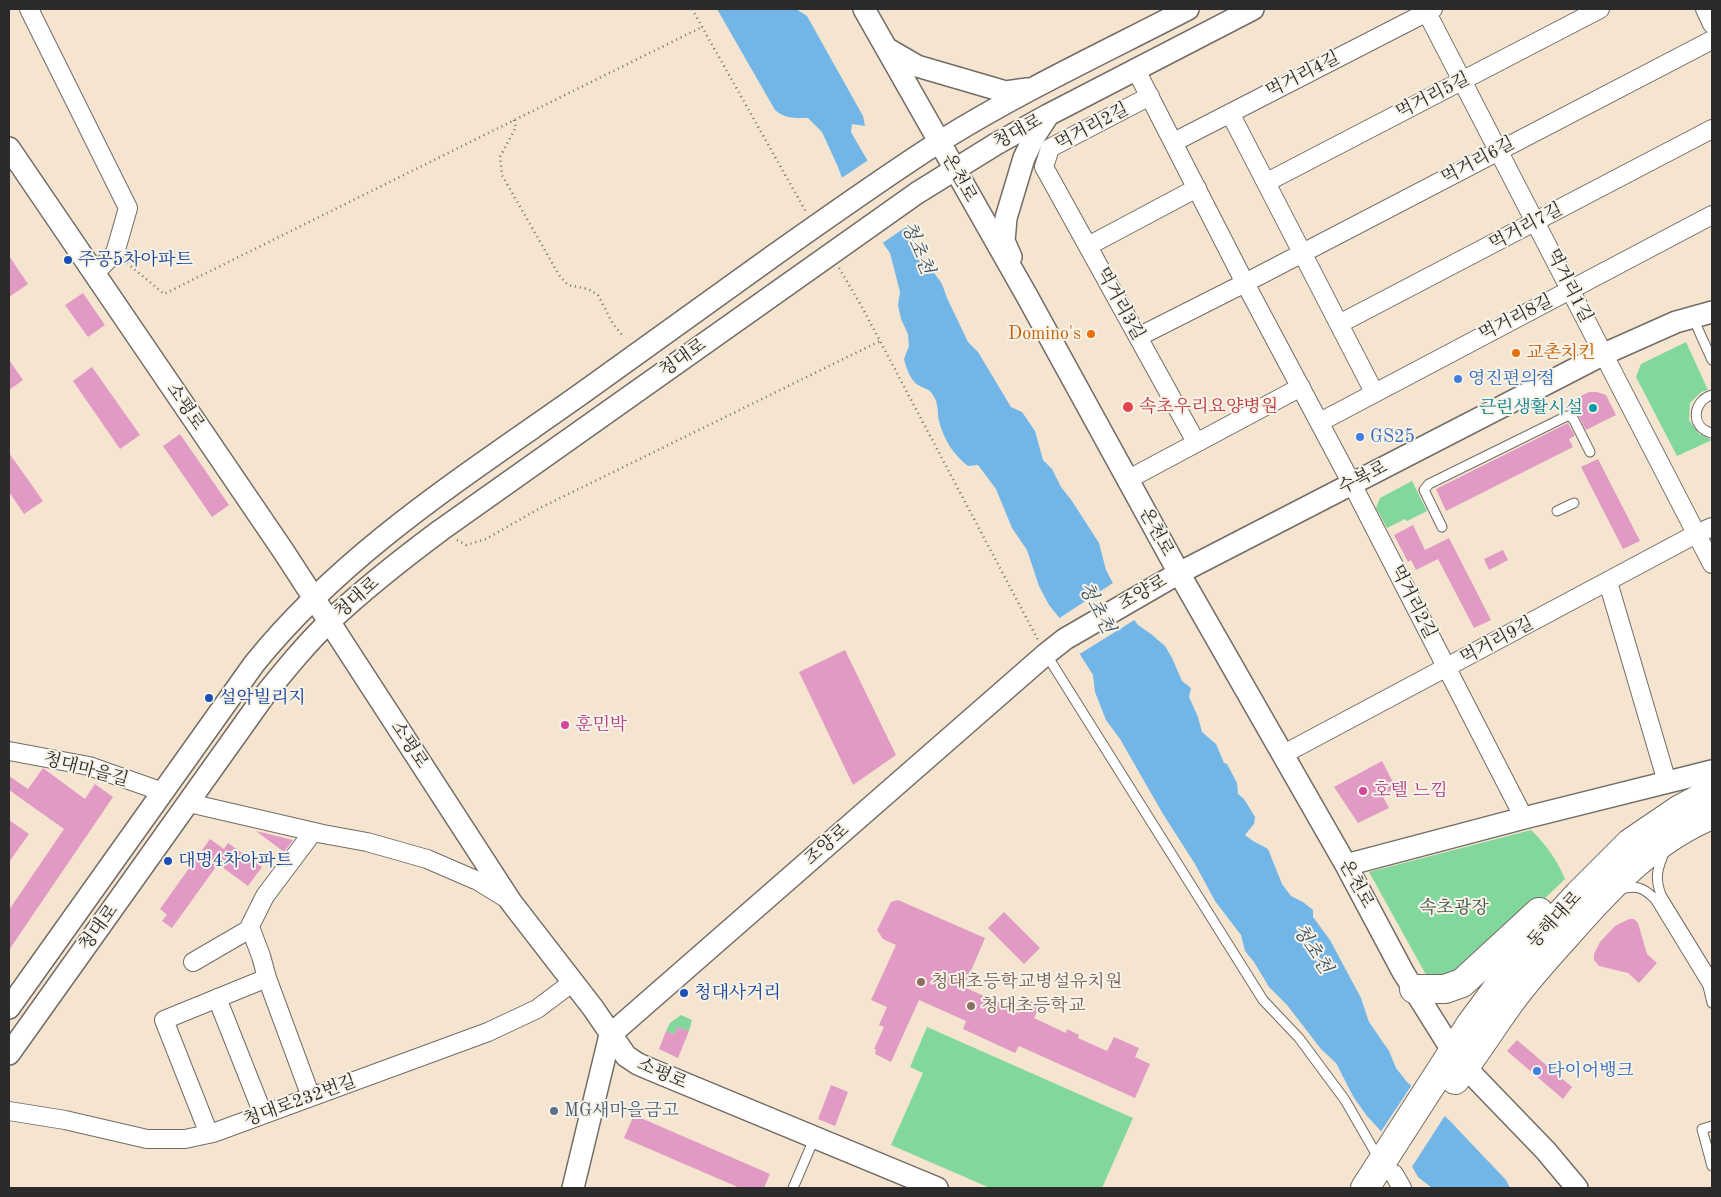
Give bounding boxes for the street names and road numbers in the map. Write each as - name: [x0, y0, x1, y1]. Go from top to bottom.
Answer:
- street label: 먹거리4길: [1262, 47, 1344, 103]
- street label: 먹거리5길: [1392, 68, 1474, 124]
- street label: 먹거리2길: [1052, 99, 1132, 155]
- street label: 청대로: [990, 110, 1046, 154]
- street label: 먹거리6길: [1438, 133, 1518, 189]
- street label: 온천로: [937, 150, 981, 206]
- street label: 먹거리7길: [1486, 199, 1566, 255]
- street label: 먹거리1길: [1541, 245, 1597, 327]
- street label: 먹거리3길: [1091, 264, 1149, 344]
- street label: 먹거리8길: [1475, 290, 1557, 346]
- street label: 청대로: [655, 334, 711, 382]
- street label: 소평로: [161, 379, 209, 435]
- street label: 수복로: [1335, 457, 1391, 499]
- street label: 온천로: [1134, 504, 1178, 560]
- street label: 먹거리2길: [1385, 561, 1441, 643]
- street label: 조양로: [1115, 571, 1171, 615]
- street label: 청대로: [330, 573, 384, 623]
- street label: 먹거리9길: [1457, 613, 1537, 669]
- street label: 소평로: [386, 717, 432, 773]
- street label: 청대마을길: [41, 748, 131, 792]
- street label: 조양로: [800, 820, 854, 870]
- street label: 온천로: [1334, 856, 1378, 912]
- street label: 동해대로: [1523, 887, 1587, 953]
- street label: 청대로: [75, 901, 123, 955]
- street label: 소평로: [634, 1054, 690, 1094]
- street label: 청대로232번길: [241, 1071, 359, 1131]

